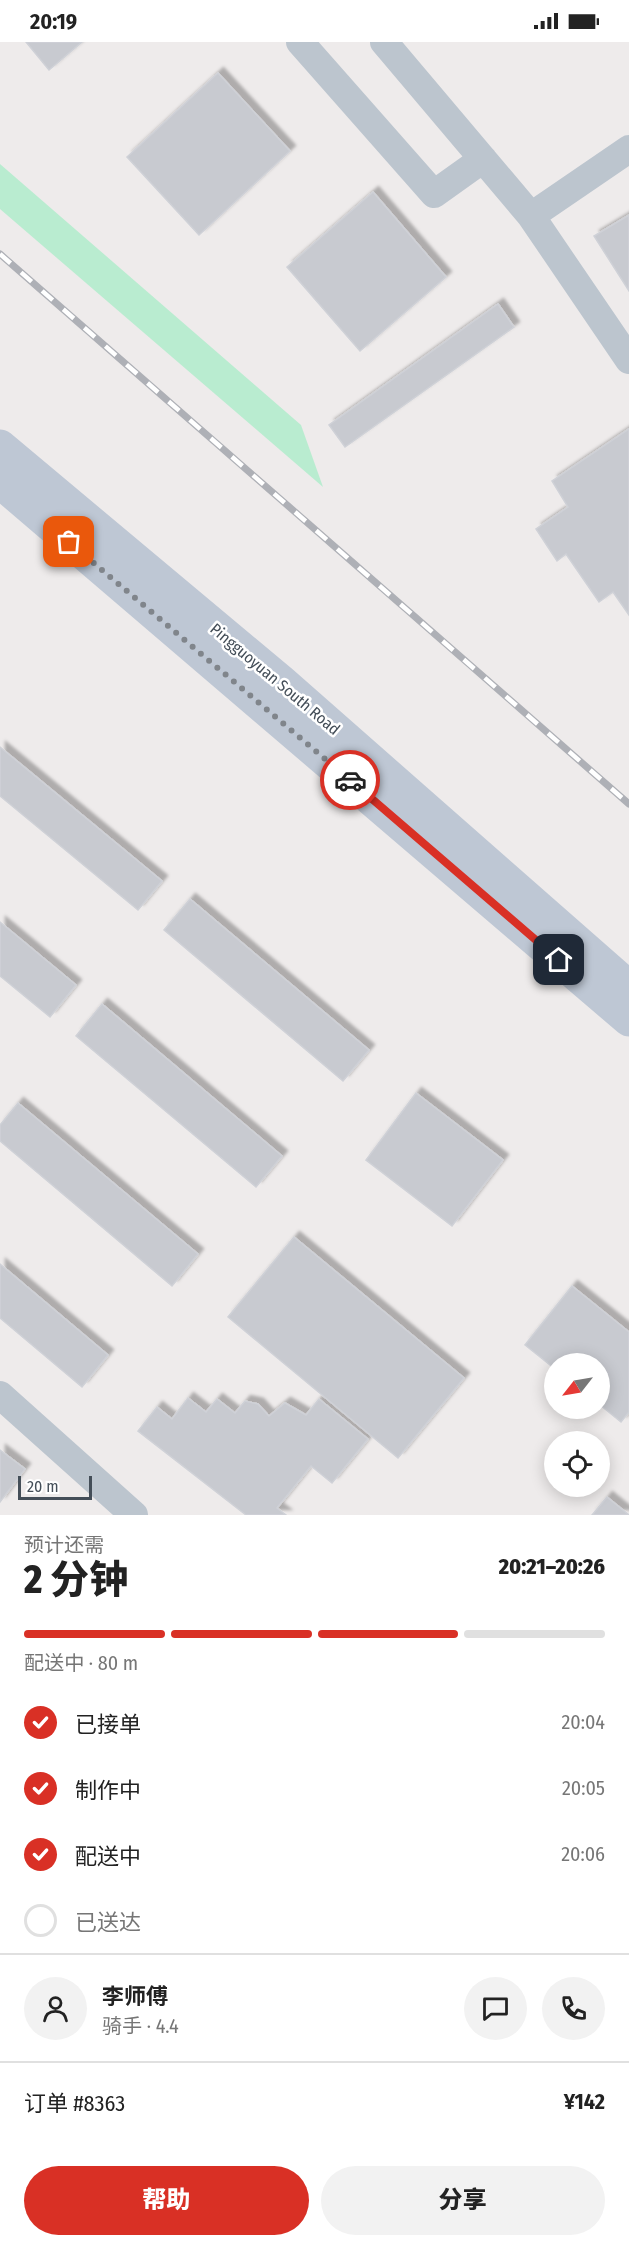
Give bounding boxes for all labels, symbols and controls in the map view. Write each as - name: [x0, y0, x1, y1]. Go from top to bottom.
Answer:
- text: 20:19: [30, 8, 77, 35]
- pin: [43, 516, 94, 567]
- icon: bag: [52, 525, 85, 558]
- street label: Pingguoyuan South Road: [206, 619, 344, 739]
- courier: [320, 750, 380, 810]
- icon: car: [334, 764, 367, 797]
- pin: [533, 934, 584, 985]
- icon: home: [542, 943, 575, 976]
- north arrow: [544, 1353, 610, 1419]
- map controls: [544, 1353, 610, 1497]
- button: locate: [544, 1431, 610, 1497]
- scale bar: [18, 1473, 92, 1500]
- text: 20 m: [27, 1477, 58, 1496]
- text: 预计还需: [24, 1533, 104, 1557]
- text: 20:21–20:26: [499, 1553, 605, 1580]
- text: 2 分钟: [24, 1557, 128, 1603]
- text: 配送中 · 80 m: [24, 1651, 138, 1675]
- icon: check: [24, 1706, 57, 1739]
- text: 20:04: [561, 1710, 605, 1734]
- text: 已接单: [75, 1711, 141, 1738]
- icon: check: [24, 1772, 57, 1805]
- text: 20:05: [562, 1776, 605, 1800]
- text: 制作中: [75, 1777, 141, 1804]
- icon: check: [24, 1838, 57, 1871]
- text: 20:06: [561, 1842, 605, 1866]
- text: 配送中: [75, 1843, 141, 1870]
- text: 已送达: [75, 1909, 141, 1936]
- button: person: [24, 1977, 87, 2040]
- button: chat: [464, 1977, 527, 2040]
- button: phone: [542, 1977, 605, 2040]
- text: 李师傅: [102, 1983, 168, 2010]
- text: 骑手 · 4.4: [102, 2014, 179, 2038]
- text: ¥142: [564, 2088, 605, 2115]
- text: 订单 #8363: [24, 2090, 125, 2117]
- button: 帮助: [24, 2166, 309, 2235]
- button: 分享: [321, 2166, 605, 2235]

